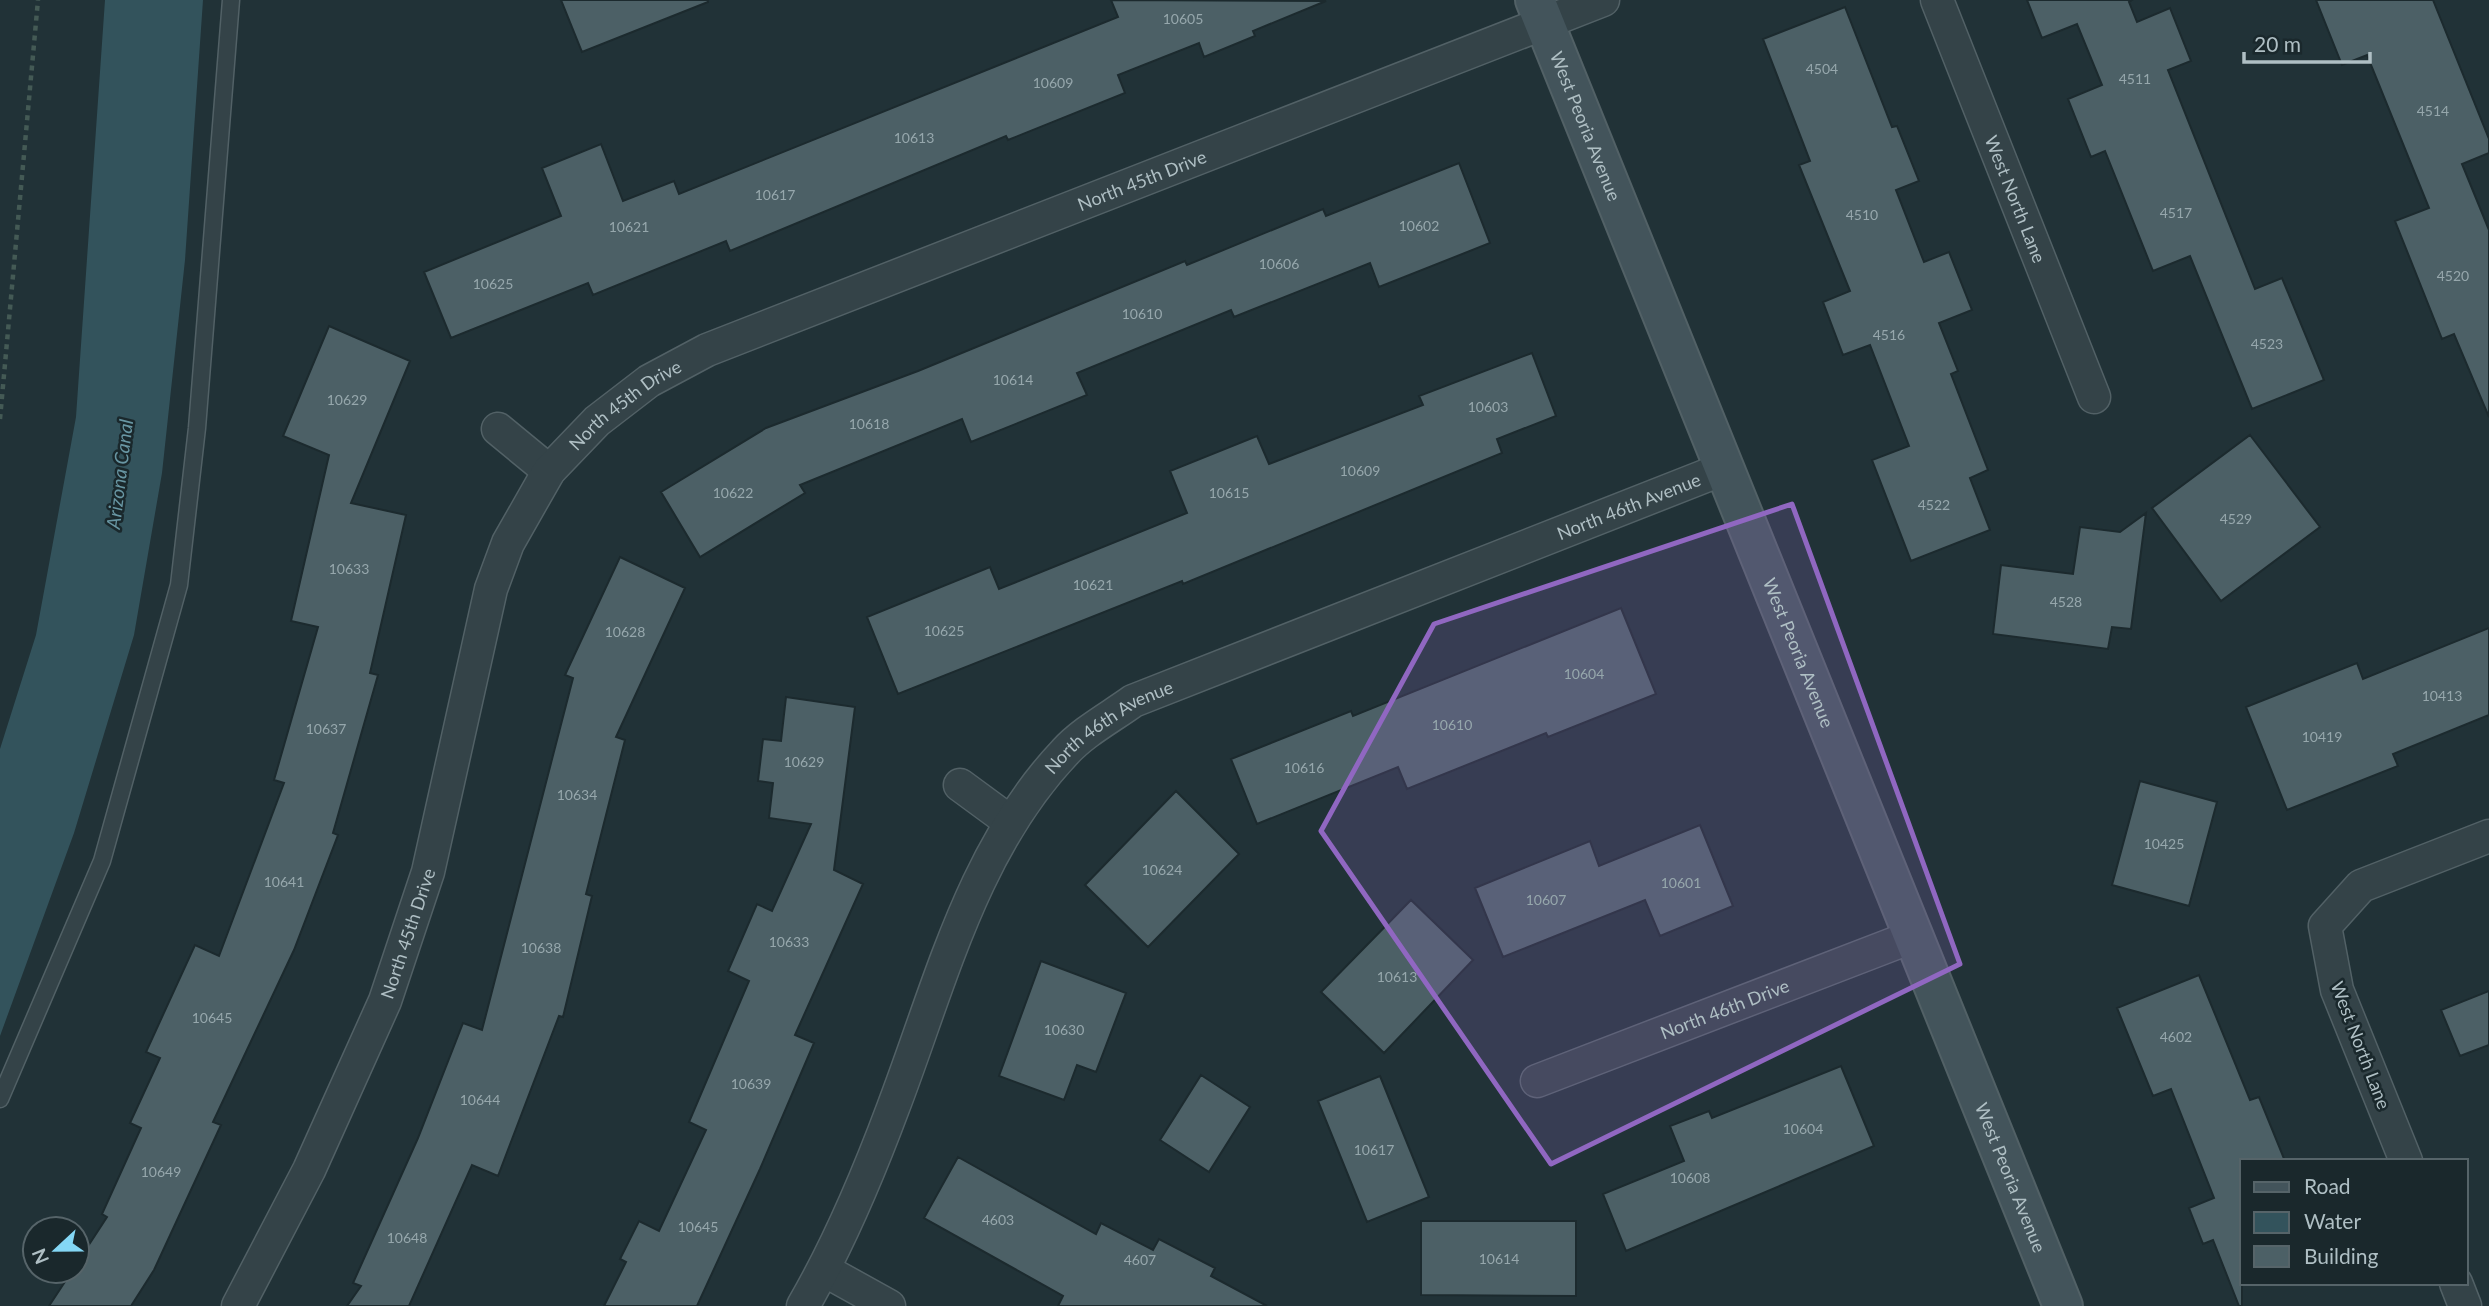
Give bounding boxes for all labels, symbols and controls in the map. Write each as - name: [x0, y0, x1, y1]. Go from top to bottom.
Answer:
- house number: 10605: [1163, 10, 1203, 27]
- scale bar: [2244, 21, 2370, 65]
- text: 20 m: [2254, 31, 2301, 56]
- street label: West Peoria Avenue: [1546, 48, 1626, 204]
- house number: 4504: [1806, 60, 1838, 77]
- house number: 4511: [2119, 70, 2151, 87]
- house number: 10609: [1033, 74, 1073, 91]
- house number: 4514: [2417, 102, 2449, 119]
- house number: 10613: [894, 129, 934, 146]
- street label: West North Lane: [1981, 132, 2051, 266]
- street label: North 45th Drive: [1074, 145, 1209, 215]
- house number: 10617: [755, 186, 795, 203]
- house number: 4517: [2160, 204, 2192, 221]
- house number: 4510: [1846, 206, 1878, 223]
- house number: 10602: [1399, 217, 1439, 234]
- house number: 10621: [609, 218, 649, 235]
- house number: 10606: [1259, 255, 1299, 272]
- house number: 4520: [2437, 267, 2469, 284]
- house number: 10625: [473, 275, 513, 292]
- house number: 10610: [1122, 305, 1162, 322]
- house number: 4516: [1873, 326, 1905, 343]
- house number: 4523: [2251, 335, 2283, 352]
- street label: North 45th Drive: [564, 355, 685, 455]
- house number: 10614: [993, 371, 1033, 388]
- house number: 10629: [327, 391, 367, 408]
- house number: 10603: [1468, 398, 1508, 415]
- house number: 10618: [849, 415, 889, 432]
- water label: Arizona Canal: [101, 418, 137, 531]
- house number: 10609: [1340, 462, 1380, 479]
- street label: North 46th Avenue: [1554, 468, 1704, 544]
- house number: 10622: [713, 484, 753, 501]
- house number: 10615: [1209, 484, 1249, 501]
- house number: 4522: [1918, 496, 1950, 513]
- house number: 4529: [2220, 510, 2252, 527]
- house number: 10633: [329, 560, 369, 577]
- street label: West Peoria Avenue: [1759, 575, 1839, 731]
- house number: 10621: [1073, 576, 1113, 593]
- house number: 4528: [2050, 593, 2082, 610]
- house number: 10625: [924, 622, 964, 639]
- house number: 10628: [605, 623, 645, 640]
- house number: 10604: [1564, 665, 1604, 682]
- street label: North 46th Avenue: [1040, 675, 1176, 778]
- house number: 10413: [2422, 687, 2462, 704]
- house number: 10610: [1432, 716, 1472, 733]
- house number: 10637: [306, 720, 346, 737]
- house number: 10419: [2302, 728, 2342, 745]
- house number: 10629: [784, 753, 824, 770]
- house number: 10616: [1284, 759, 1324, 776]
- house number: 10634: [557, 786, 597, 803]
- house number: 10425: [2144, 835, 2184, 852]
- house number: 10624: [1142, 861, 1182, 878]
- street label: North 45th Drive: [376, 865, 440, 1002]
- house number: 10641: [264, 873, 304, 890]
- house number: 10601: [1661, 874, 1701, 891]
- house number: 10607: [1526, 891, 1566, 908]
- house number: 10633: [769, 933, 809, 950]
- house number: 10638: [521, 939, 561, 956]
- house number: 10613: [1377, 968, 1417, 985]
- street label: North 46th Drive: [1657, 974, 1792, 1044]
- street label: West North Lane: [2327, 978, 2395, 1112]
- house number: 10645: [192, 1009, 232, 1026]
- house number: 10630: [1044, 1021, 1084, 1038]
- house number: 4602: [2160, 1028, 2192, 1045]
- house number: 10639: [731, 1075, 771, 1092]
- house number: 10644: [460, 1091, 500, 1108]
- street label: West Peoria Avenue: [1971, 1099, 2051, 1256]
- house number: 10604: [1783, 1120, 1823, 1137]
- house number: 10617: [1354, 1141, 1394, 1158]
- legend: [2240, 1159, 2468, 1285]
- house number: 10649: [141, 1163, 181, 1180]
- house number: 10608: [1670, 1169, 1710, 1186]
- text: Road: [2304, 1173, 2351, 1198]
- text: Water: [2304, 1208, 2361, 1233]
- house number: 4603: [982, 1211, 1014, 1228]
- north arrow: [21, 1215, 91, 1285]
- house number: 10645: [678, 1218, 718, 1235]
- house number: 10648: [387, 1229, 427, 1246]
- text: Building: [2304, 1243, 2379, 1268]
- text: N: [26, 1245, 53, 1268]
- house number: 10614: [1479, 1250, 1519, 1267]
- house number: 4607: [1124, 1251, 1156, 1268]

